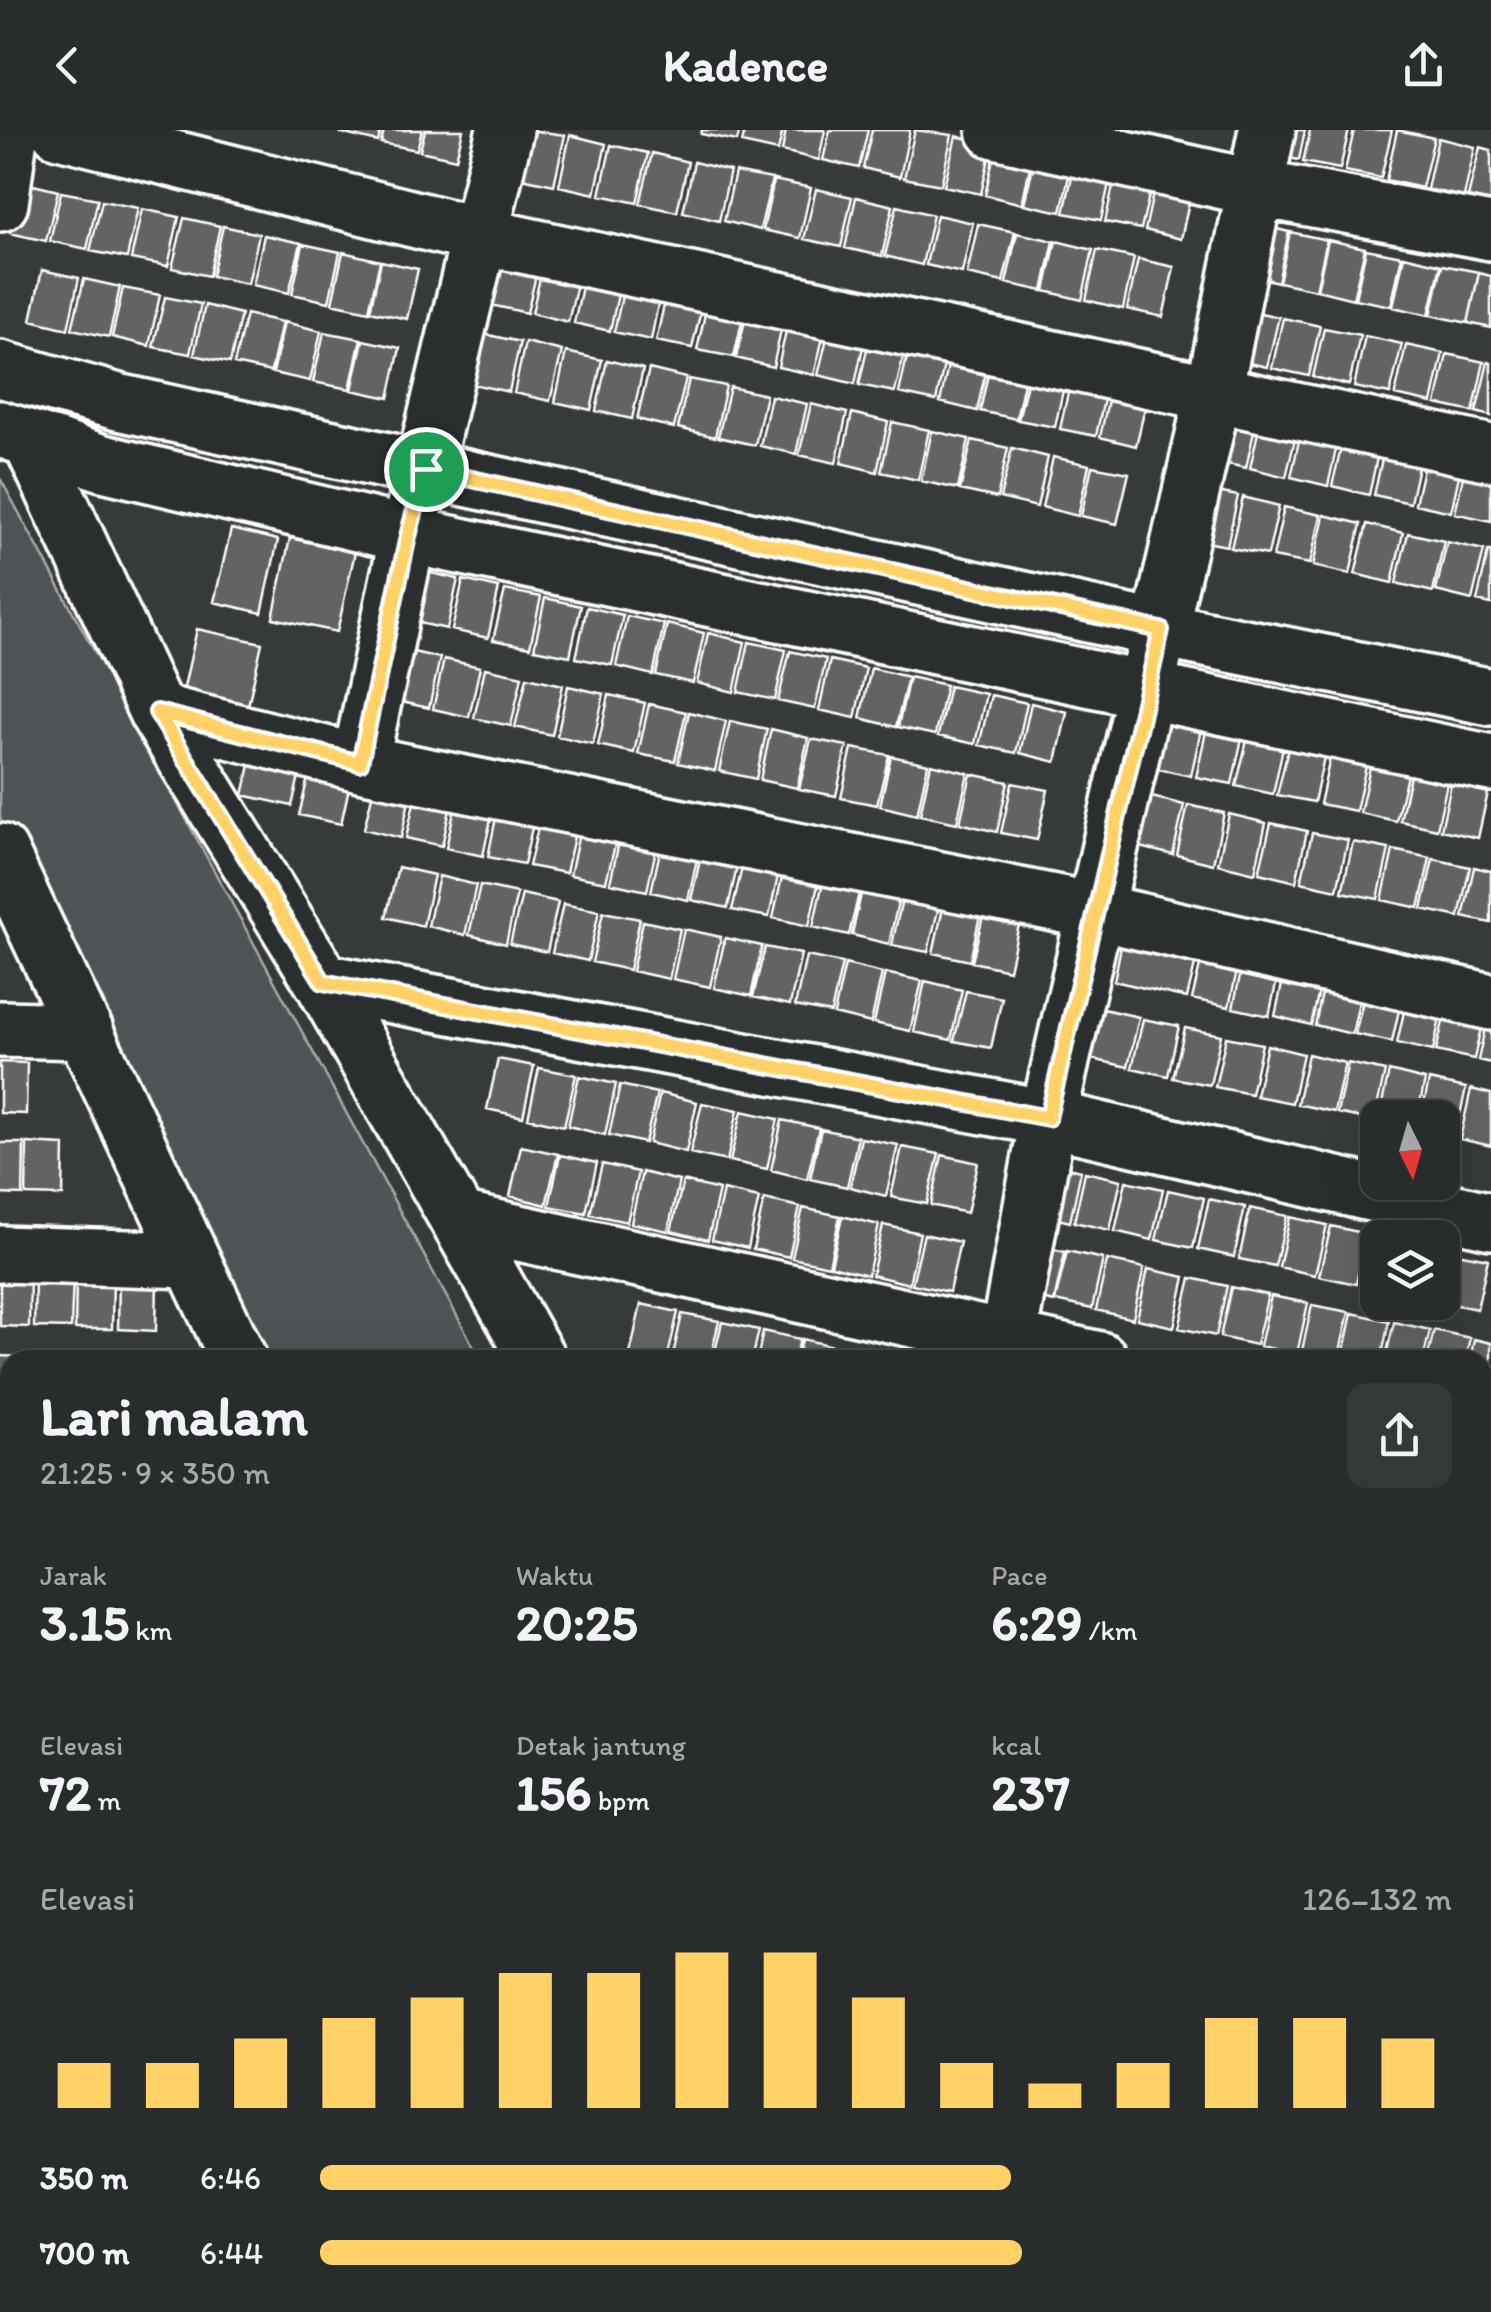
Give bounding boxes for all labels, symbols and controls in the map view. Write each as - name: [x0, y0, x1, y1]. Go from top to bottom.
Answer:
- icon: back: [40, 38, 95, 93]
- text: Kadence: [663, 38, 828, 92]
- icon: share: [1396, 38, 1451, 93]
- pin: [384, 427, 469, 512]
- icon: arrive: [399, 442, 454, 497]
- north arrow: [1360, 1100, 1460, 1200]
- map controls: [1360, 1100, 1460, 1320]
- button: layers: [1360, 1220, 1460, 1320]
- text: Lari malam: [40, 1383, 308, 1449]
- button: share: [1347, 1383, 1452, 1488]
- text: 21:25 · 9 × 350 m: [40, 1454, 270, 1492]
- text: Jarak: [40, 1558, 107, 1592]
- text: Waktu: [516, 1558, 593, 1592]
- text: Pace: [991, 1558, 1047, 1592]
- text: 3.15: [40, 1592, 129, 1653]
- text: 20:25: [516, 1592, 638, 1653]
- text: 6:29: [991, 1592, 1082, 1653]
- text: km: [129, 1613, 172, 1647]
- text: /km: [1082, 1613, 1138, 1647]
- text: Elevasi: [40, 1728, 123, 1762]
- text: Detak jantung: [516, 1728, 686, 1762]
- text: kcal: [991, 1728, 1041, 1762]
- text: 72: [40, 1762, 91, 1823]
- text: 156: [516, 1762, 592, 1823]
- text: 237: [991, 1762, 1070, 1823]
- text: m: [91, 1783, 121, 1817]
- text: bpm: [592, 1783, 650, 1817]
- text: Elevasi: [40, 1880, 135, 1918]
- text: 126–132 m: [1302, 1880, 1452, 1918]
- text: 350 m: [40, 2159, 128, 2197]
- text: 6:46: [200, 2159, 261, 2197]
- text: 700 m: [40, 2234, 129, 2272]
- text: 6:44: [200, 2234, 263, 2272]

